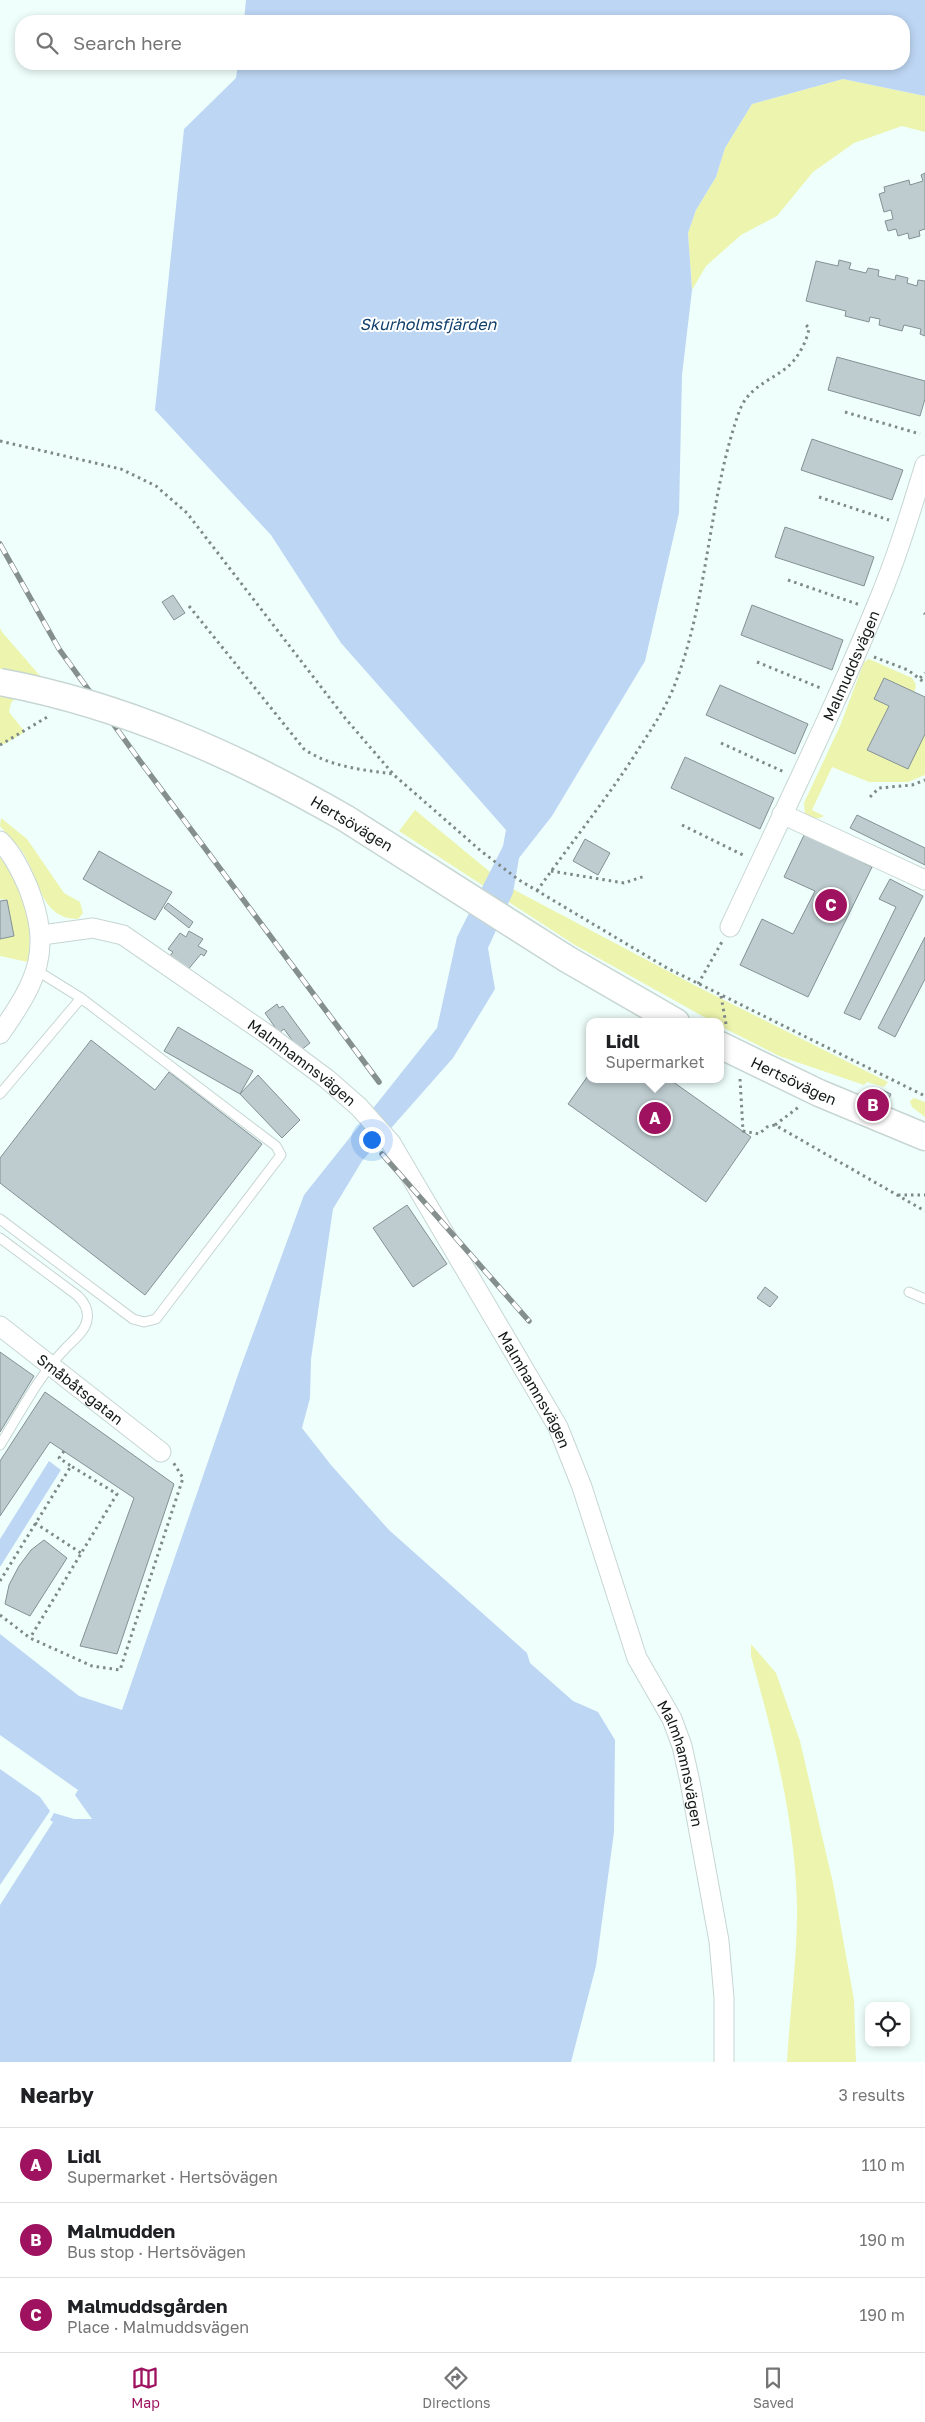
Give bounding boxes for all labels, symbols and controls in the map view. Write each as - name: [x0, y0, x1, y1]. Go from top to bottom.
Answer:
- search box: [15, 15, 910, 70]
- icon: search: [33, 29, 61, 57]
- text: Search here: [73, 31, 182, 54]
- water label: Skurholmsfjärden: [360, 314, 497, 334]
- street label: Malmuddsvägen: [819, 608, 883, 724]
- street label: Hertsövägen: [308, 791, 396, 855]
- pin: C: [815, 886, 847, 924]
- street label: Malmhamnsvägen: [245, 1015, 360, 1109]
- popup: [586, 1018, 724, 1083]
- text: Lidl: [605, 1029, 640, 1052]
- text: Supermarket: [605, 1052, 705, 1072]
- street label: Hertsövägen: [748, 1052, 839, 1108]
- pin: B: [857, 1086, 889, 1124]
- pin: A: [639, 1099, 671, 1137]
- your location: [359, 1127, 385, 1153]
- street label: Malmhamnsvägen: [495, 1328, 574, 1450]
- street label: Småbåtsgatan: [34, 1350, 127, 1428]
- street label: Malmhamnsvägen: [654, 1697, 707, 1828]
- map controls: [865, 2002, 910, 2047]
- button: locate: [865, 2002, 910, 2047]
- text: Nearby: [20, 2082, 94, 2108]
- text: 3 results: [838, 2085, 905, 2105]
- text: Lidl: [67, 2144, 101, 2167]
- text: A: [30, 2155, 42, 2175]
- text: 110 m: [861, 2155, 905, 2175]
- text: Supermarket · Hertsövägen: [67, 2167, 278, 2187]
- text: Malmudden: [67, 2219, 175, 2242]
- text: B: [30, 2230, 42, 2250]
- text: 190 m: [859, 2230, 905, 2250]
- text: Bus stop · Hertsövägen: [67, 2242, 246, 2262]
- text: Malmuddsgården: [67, 2294, 227, 2317]
- text: C: [30, 2305, 42, 2325]
- text: 190 m: [859, 2305, 905, 2325]
- text: Place · Malmuddsvägen: [67, 2317, 249, 2337]
- tab: Map: [131, 2364, 160, 2411]
- tab: Directions: [422, 2364, 491, 2411]
- tab: Saved: [753, 2364, 794, 2411]

